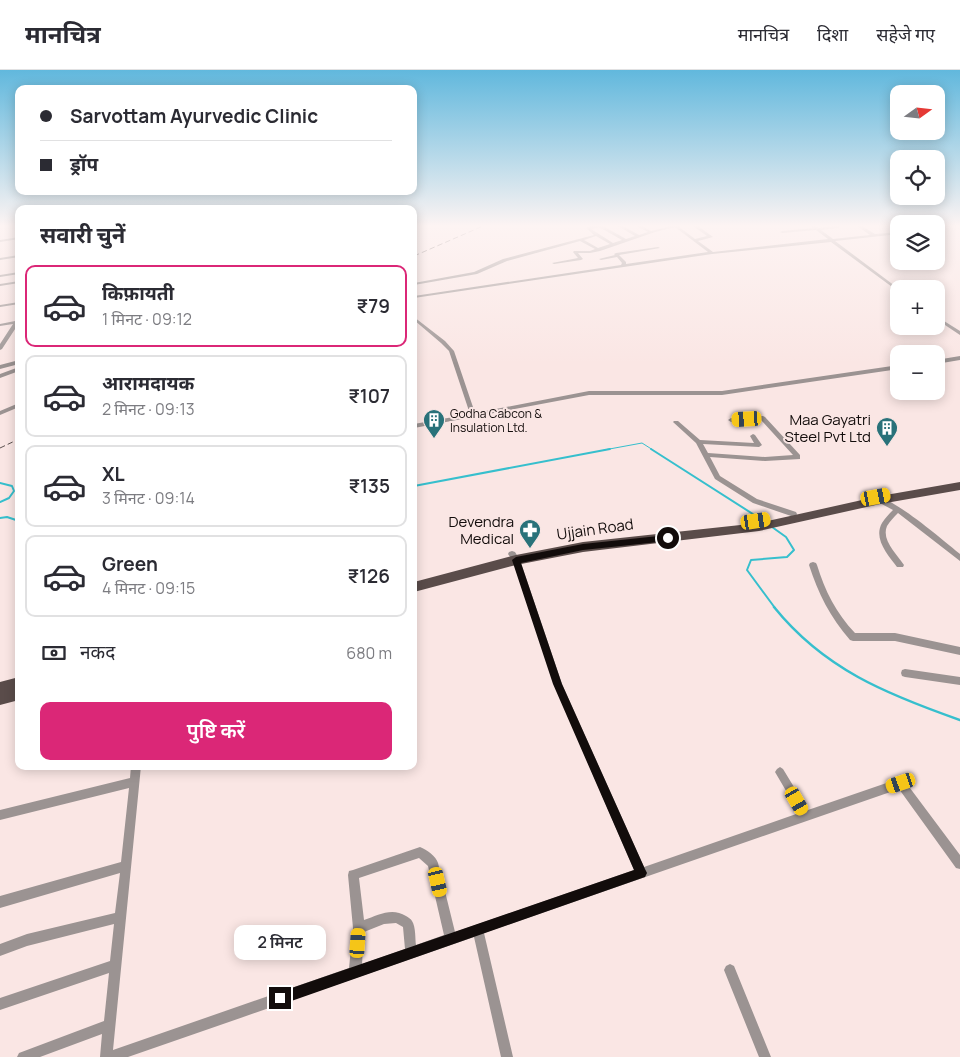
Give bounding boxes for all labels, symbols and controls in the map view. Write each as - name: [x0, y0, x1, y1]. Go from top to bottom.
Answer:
- text: मानचित्र: [25, 17, 101, 50]
- text: मानचित्र: [738, 22, 789, 46]
- text: दिशा: [817, 22, 848, 46]
- text: सहेजे गए: [876, 22, 935, 46]
- north arrow: [890, 85, 945, 140]
- map controls: [890, 85, 945, 400]
- text: Sarvottam Ayurvedic Clinic: [70, 103, 318, 129]
- button: locate: [890, 150, 945, 205]
- text: ड्रॉप: [70, 151, 98, 177]
- button: layers: [890, 215, 945, 270]
- text: सवारी चुनें: [40, 220, 125, 250]
- text: किफ़ायती: [102, 280, 174, 306]
- button: +: [890, 280, 945, 335]
- icon: car: [42, 284, 87, 329]
- text: ₹79: [357, 293, 390, 319]
- text: 1 मिनट · 09:12: [102, 308, 192, 330]
- button: −: [890, 345, 945, 400]
- text: आरामदायक: [102, 370, 194, 396]
- icon: car: [42, 374, 87, 419]
- text: ₹107: [348, 383, 390, 409]
- text: 2 मिनट · 09:13: [102, 398, 195, 420]
- place label: Godha Cabcon & Insulation Ltd.: [450, 405, 542, 436]
- building icon: Godha Cabcon & Insulation Ltd.: [422, 408, 446, 439]
- place label: Maa Gayatri Steel Pvt Ltd: [784, 409, 871, 447]
- car: [731, 411, 762, 427]
- building icon: Maa Gayatri Steel Pvt Ltd: [875, 416, 899, 447]
- text: XL: [102, 461, 125, 487]
- icon: car: [42, 464, 87, 509]
- text: ₹135: [348, 473, 390, 499]
- text: 3 मिनट · 09:14: [102, 487, 195, 509]
- car: [859, 487, 892, 507]
- place label: Devendra Medical: [448, 511, 514, 549]
- car: [740, 511, 771, 531]
- street label: Ujjain Road: [555, 513, 635, 545]
- pharmacy icon: Devendra Medical: [518, 518, 542, 549]
- route start: [657, 527, 679, 549]
- text: Green: [102, 551, 158, 577]
- icon: car: [42, 554, 87, 599]
- text: ₹126: [347, 563, 390, 589]
- text: 4 मिनट · 09:15: [102, 577, 195, 599]
- icon: cash: [40, 639, 68, 667]
- text: नकद: [80, 639, 115, 665]
- text: 680 m: [346, 642, 392, 664]
- button: पुष्टि करें: [40, 702, 392, 760]
- car: [884, 771, 917, 795]
- car: [783, 784, 810, 818]
- car: [427, 866, 448, 898]
- callout: 2 मिनट: [234, 926, 326, 960]
- car: [349, 928, 366, 958]
- text: 2 मिनट: [257, 931, 303, 953]
- route end: [269, 987, 291, 1009]

